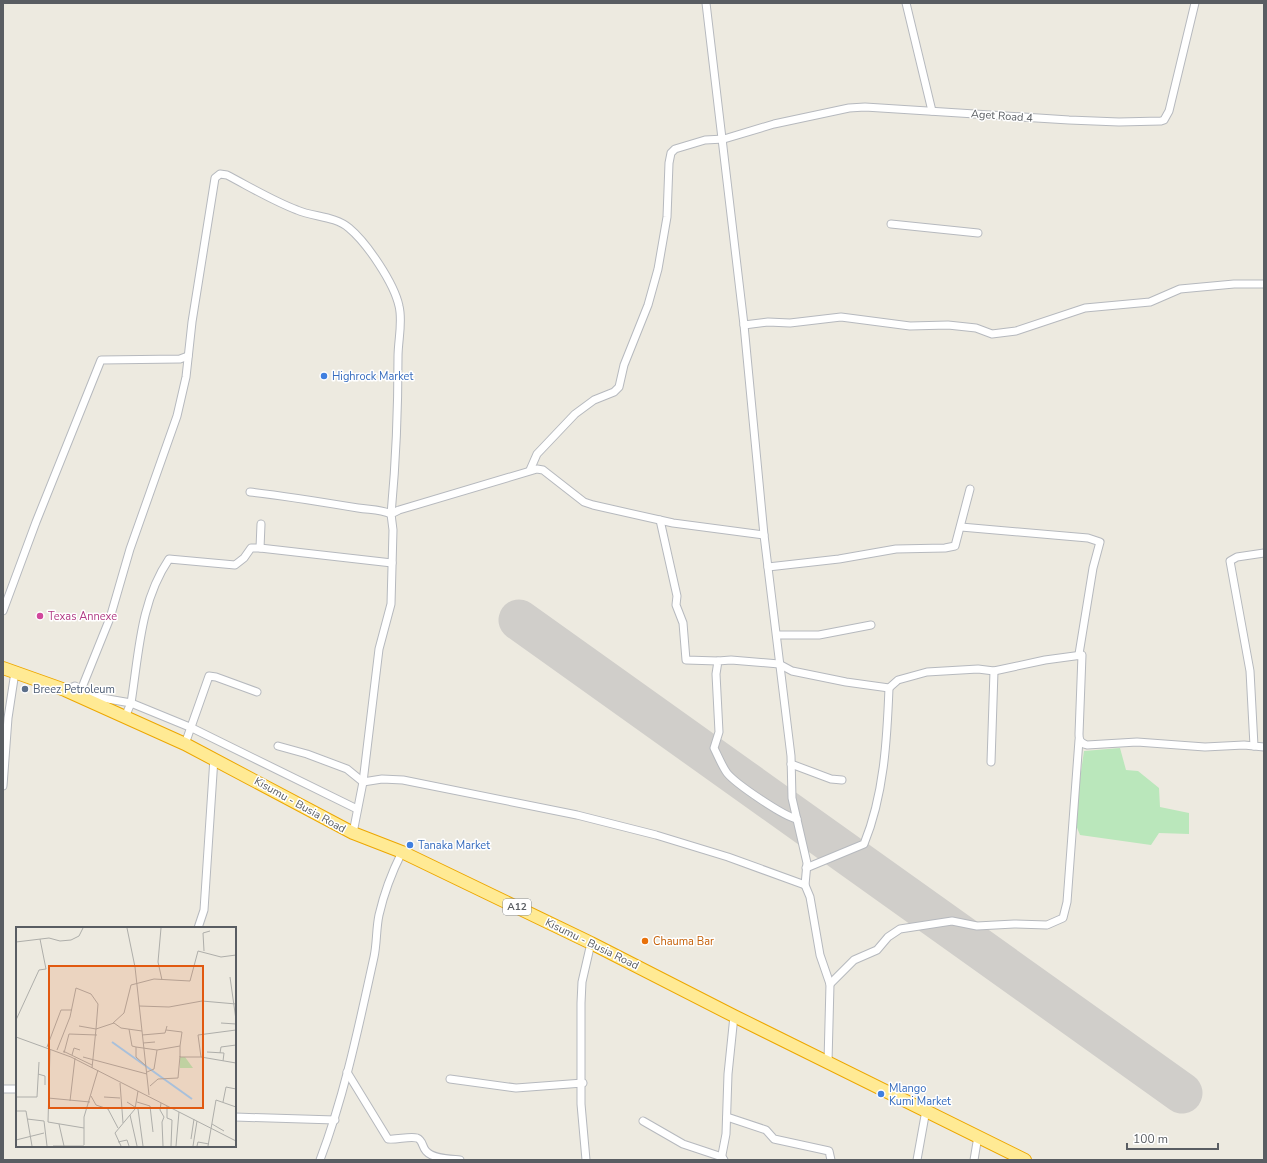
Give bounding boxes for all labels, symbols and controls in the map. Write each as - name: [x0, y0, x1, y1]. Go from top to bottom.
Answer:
- street label: Aget Road 4: [971, 106, 1034, 126]
- place label: Highrock Market: [332, 369, 413, 384]
- marker: Highrock Market: [319, 371, 329, 381]
- place label: Texas Annexe: [48, 609, 117, 624]
- marker: Texas Annexe: [35, 611, 45, 621]
- place label: Breez Petroleum: [33, 682, 115, 697]
- marker: Breez Petroleum: [20, 684, 30, 694]
- street label: Kisumu - Busia Road: [252, 774, 348, 836]
- place label: Tanaka Market: [418, 838, 490, 853]
- marker: Tanaka Market: [405, 840, 415, 850]
- road number: A12: [503, 899, 531, 915]
- street label: Kisumu - Busia Road: [543, 915, 641, 973]
- inset map: [16, 927, 236, 1147]
- place label: Chauma Bar: [653, 934, 714, 949]
- marker: Chauma Bar: [640, 936, 650, 946]
- place label: Mlango Kumi Market: [889, 1081, 951, 1109]
- marker: Mlango Kumi Market: [876, 1089, 886, 1099]
- scale bar: [1127, 1125, 1218, 1151]
- text: 100 m: [1133, 1131, 1168, 1147]

